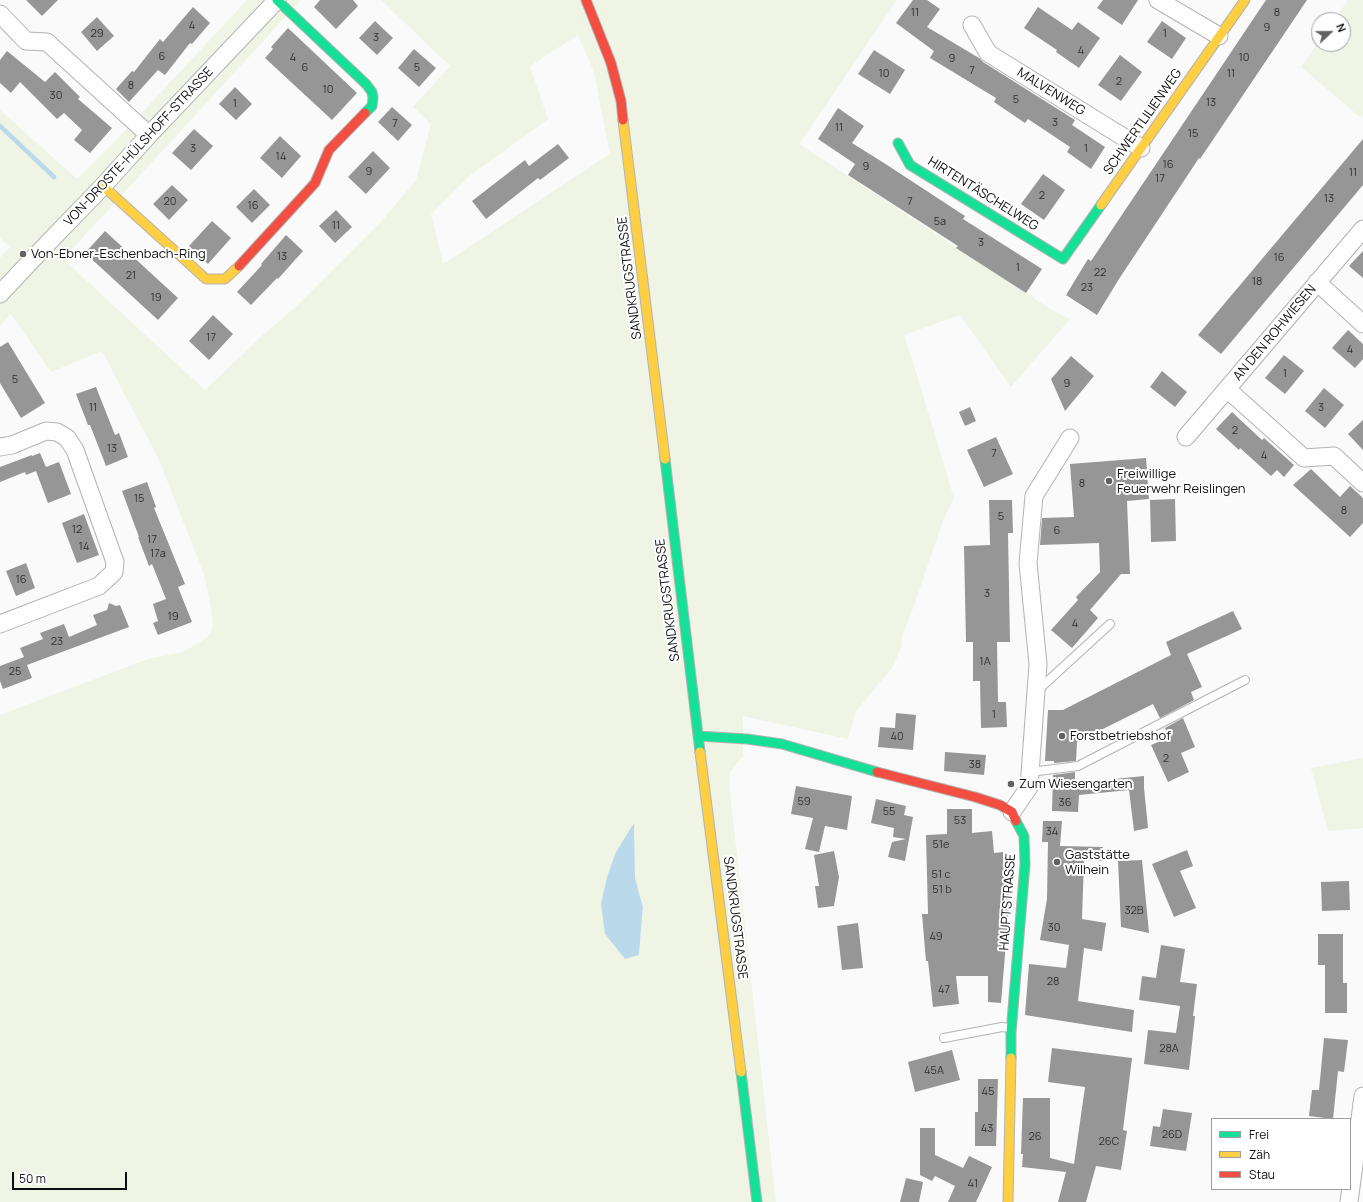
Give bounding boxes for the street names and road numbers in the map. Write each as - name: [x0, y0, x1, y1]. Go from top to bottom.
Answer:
- street label: VON-DROSTE-HÜLSHOFF-STRASSE: [61, 64, 217, 230]
- street label: MALVENWEG: [1014, 65, 1088, 119]
- street label: SCHWERTLILIENWEG: [1101, 66, 1185, 178]
- street label: HIRTENTÄSCHELWEG: [925, 154, 1041, 234]
- street label: SANDKRUGSTRASSE: [615, 216, 645, 340]
- street label: AN DEN ROHWIESEN: [1230, 282, 1320, 384]
- street label: SANDKRUGSTRASSE: [653, 538, 683, 662]
- street label: HAUPTSTRASSE: [997, 853, 1019, 951]
- street label: SANDKRUGSTRASSE: [720, 856, 750, 980]

